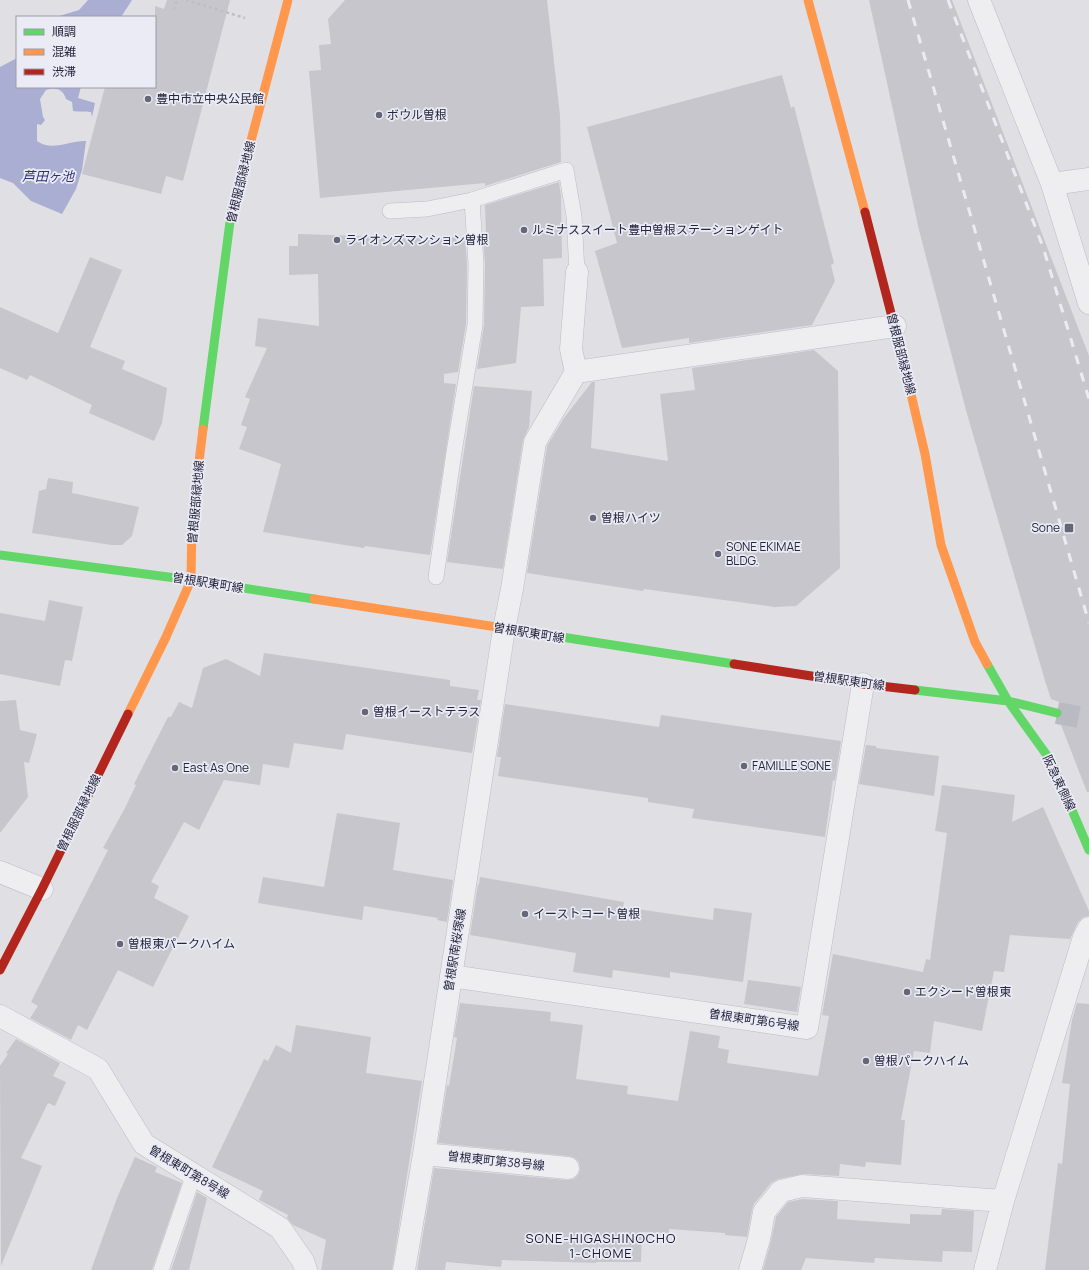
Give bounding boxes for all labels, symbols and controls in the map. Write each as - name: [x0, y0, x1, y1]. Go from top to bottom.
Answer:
- legend: [16, 16, 156, 88]
- text: 順調: [52, 23, 76, 40]
- text: 混雑: [52, 43, 76, 60]
- text: 渋滞: [52, 63, 76, 80]
- place label: 豊中市立中央公民館: [156, 90, 264, 107]
- marker: 豊中市立中央公民館: [143, 94, 153, 104]
- place label: ボウル曽根: [387, 106, 447, 123]
- marker: ボウル曽根: [374, 110, 384, 120]
- street label: 曽根服部緑地線: [222, 139, 259, 225]
- water label: 芦田ヶ池: [22, 167, 76, 185]
- place label: ルミナススイート豊中曽根ステーションゲイト: [532, 221, 784, 238]
- marker: ルミナススイート豊中曽根ステーションゲイト: [519, 225, 529, 235]
- place label: ライオンズマンション曽根: [345, 231, 489, 248]
- marker: ライオンズマンション曽根: [332, 235, 342, 245]
- street label: 曽根服部緑地線: [883, 311, 920, 397]
- street label: 曽根服部緑地線: [183, 459, 208, 545]
- place label: 曽根ハイツ: [601, 509, 661, 526]
- marker: 曽根ハイツ: [588, 513, 598, 523]
- place label: Sone: [1031, 519, 1060, 536]
- marker: Sone: [1063, 522, 1075, 534]
- place label: SONE EKIMAE BLDG.: [726, 538, 801, 569]
- marker: SONE EKIMAE BLDG.: [713, 549, 723, 559]
- street label: 曽根駅東町線: [171, 568, 245, 597]
- street label: 曽根駅東町線: [492, 618, 566, 647]
- street label: 曽根駅東町線: [812, 667, 886, 694]
- place label: 曽根イーストテラス: [373, 703, 480, 720]
- marker: 曽根イーストテラス: [360, 707, 370, 717]
- street label: 阪急東側線: [1039, 752, 1080, 814]
- place label: FAMILLE SONE: [752, 757, 831, 774]
- place label: East As One: [183, 759, 249, 776]
- marker: FAMILLE SONE: [739, 761, 749, 771]
- marker: East As One: [170, 763, 180, 773]
- street label: 曽根服部緑地線: [52, 771, 105, 854]
- place label: イーストコート曽根: [533, 905, 640, 922]
- street label: 曽根駅南桜塚線: [440, 907, 469, 993]
- marker: イーストコート曽根: [520, 909, 530, 919]
- place label: 曽根東パークハイム: [128, 935, 235, 952]
- marker: 曽根東パークハイム: [115, 939, 125, 949]
- place label: エクシード曽根東: [915, 983, 1011, 1000]
- marker: エクシード曽根東: [902, 987, 912, 997]
- street label: 曽根東町第6号線: [708, 1005, 801, 1034]
- place label: 曽根パークハイム: [874, 1052, 969, 1069]
- marker: 曽根パークハイム: [861, 1056, 871, 1066]
- street label: 曽根東町第8号線: [146, 1141, 233, 1202]
- street label: 曽根東町第38号線: [447, 1147, 545, 1174]
- district label: SONE-HIGASHINOCHO 1-CHOME: [526, 1229, 676, 1262]

